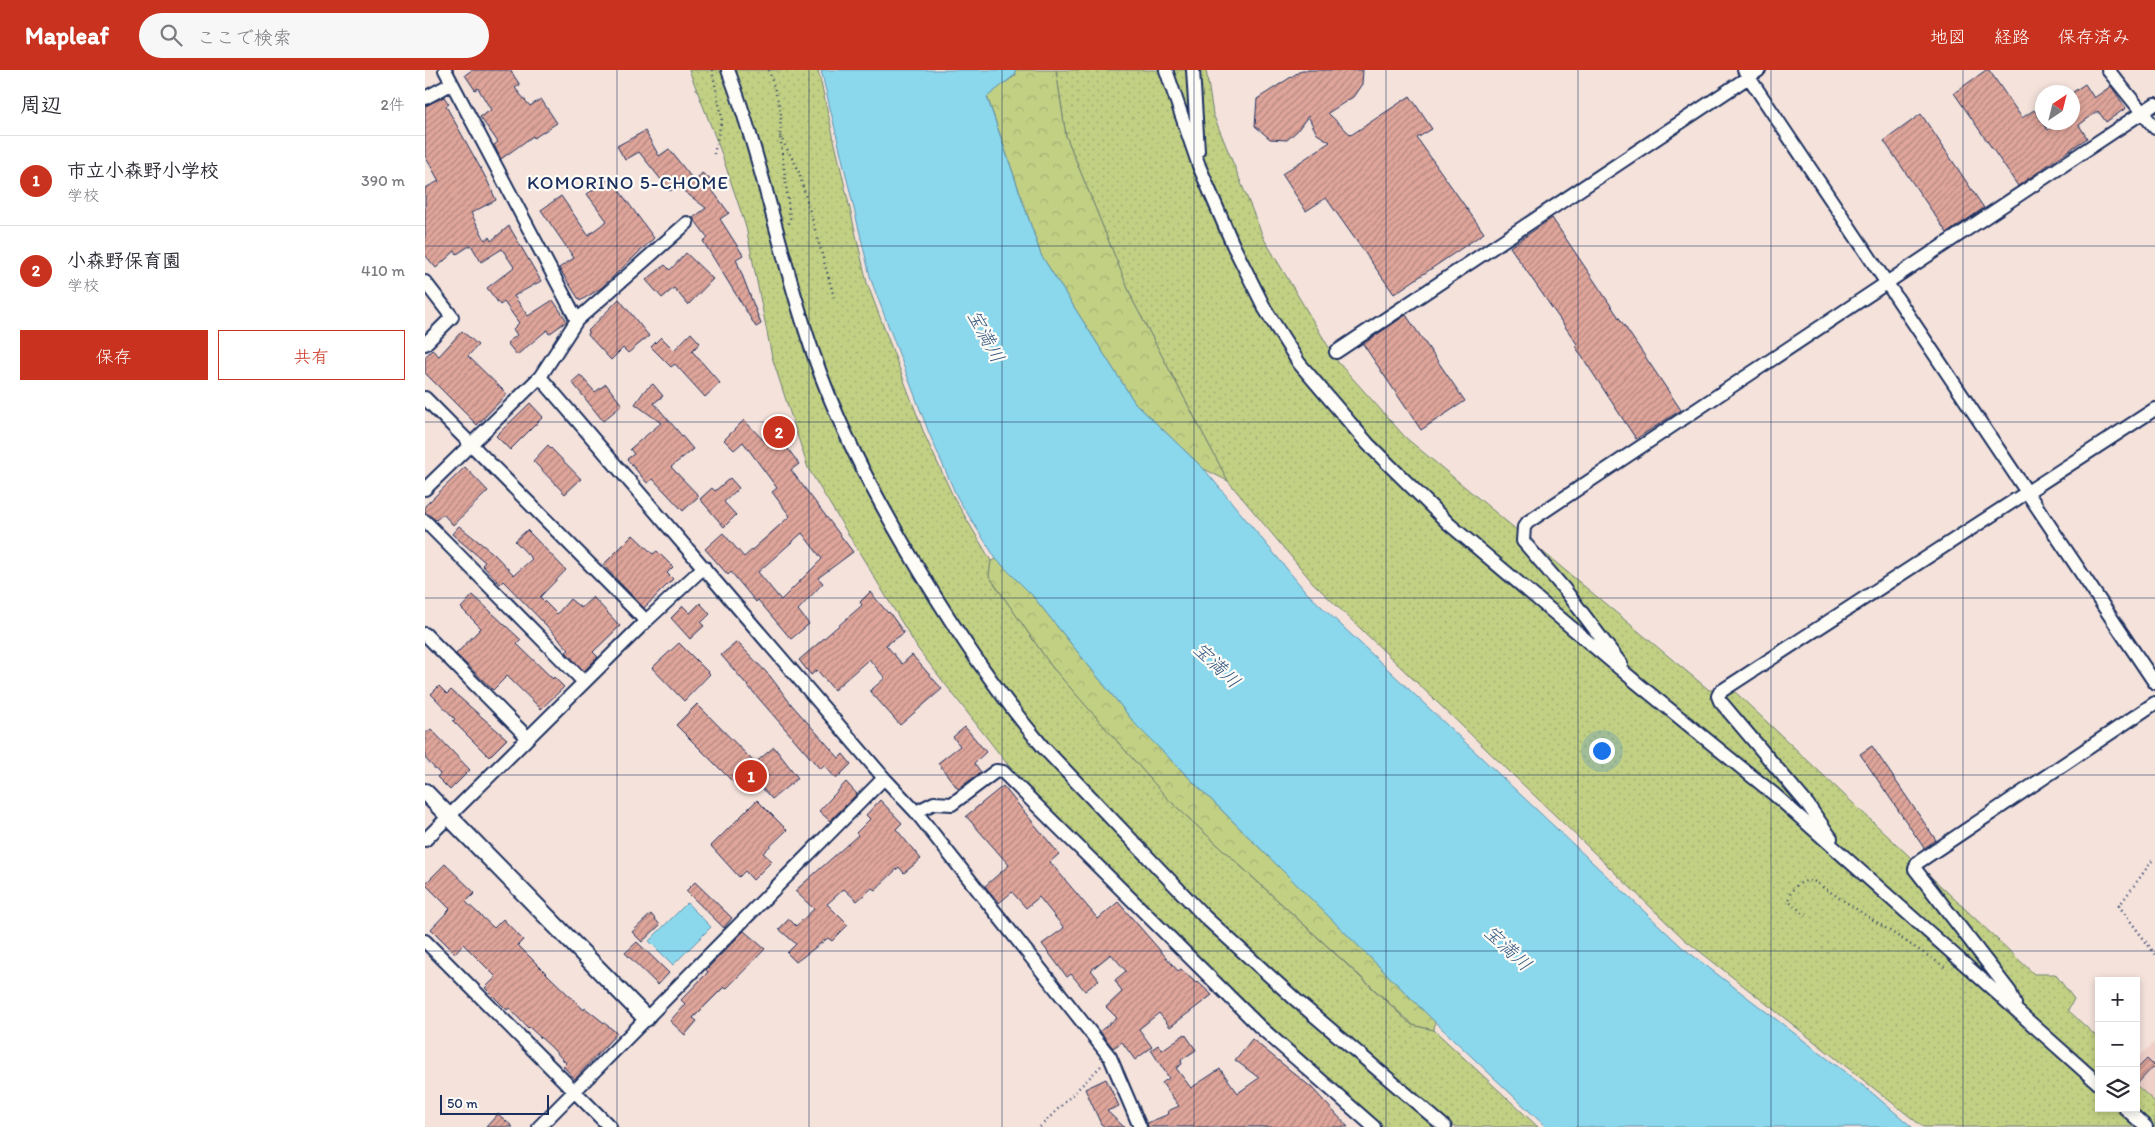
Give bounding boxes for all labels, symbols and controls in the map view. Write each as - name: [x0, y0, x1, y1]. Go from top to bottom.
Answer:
- search box: [139, 13, 489, 58]
- text: Mapleaf: [25, 21, 109, 50]
- icon: search: [157, 21, 185, 49]
- text: ここで検索: [197, 26, 292, 49]
- text: 地図: [1930, 26, 1966, 48]
- text: 経路: [1994, 26, 2030, 48]
- text: 保存済み: [2058, 26, 2130, 48]
- north arrow: [2035, 85, 2080, 130]
- text: 周辺: [20, 92, 62, 117]
- text: 2件: [381, 95, 405, 114]
- text: 市立小森野小学校: [67, 159, 219, 182]
- text: 1: [32, 171, 40, 190]
- text: 390 m: [361, 171, 405, 190]
- district label: KOMORINO 5-CHOME: [527, 171, 729, 194]
- text: 学校: [67, 186, 99, 205]
- text: 小森野保育園: [67, 249, 181, 272]
- text: 2: [32, 261, 40, 280]
- text: 410 m: [361, 261, 405, 280]
- text: 学校: [67, 276, 99, 295]
- water label: 宝満川: [962, 305, 1010, 367]
- button: 保存: [20, 330, 208, 380]
- button: 共有: [218, 330, 405, 380]
- pin: 2: [763, 413, 795, 451]
- water label: 宝満川: [1189, 637, 1245, 693]
- your location: [1589, 738, 1615, 764]
- pin: 1: [735, 757, 767, 795]
- water label: 宝満川: [1479, 920, 1537, 976]
- map controls: [2095, 977, 2140, 1112]
- button: +: [2095, 977, 2140, 1022]
- button: −: [2095, 1022, 2140, 1067]
- button: layers: [2095, 1067, 2140, 1112]
- scale bar: [440, 1092, 549, 1115]
- text: 50 m: [447, 1095, 478, 1112]

